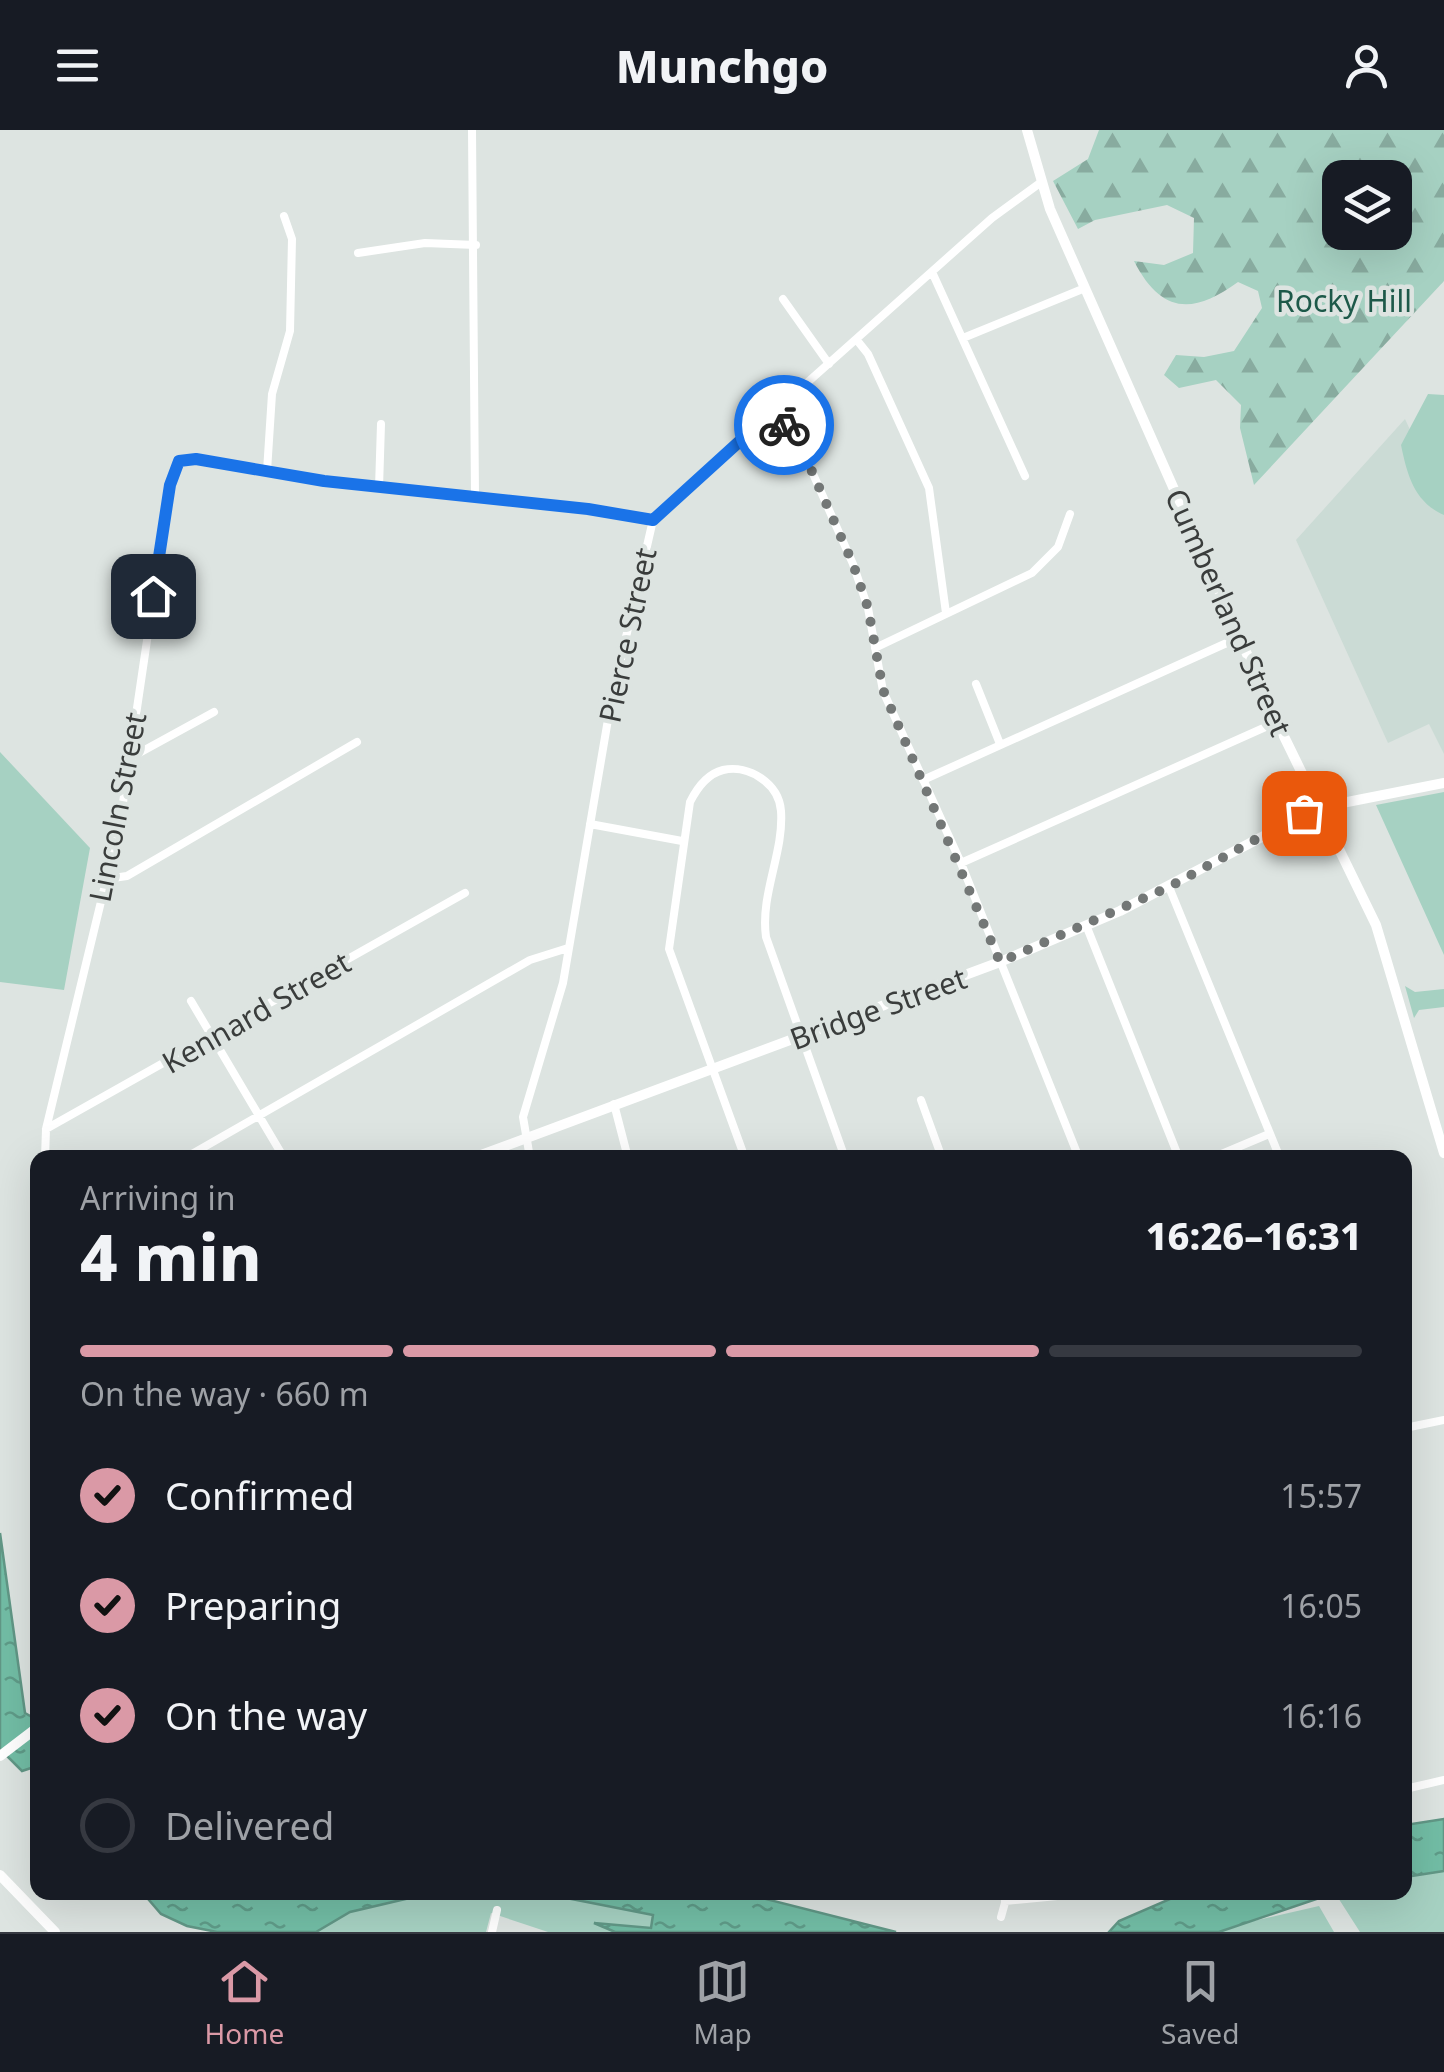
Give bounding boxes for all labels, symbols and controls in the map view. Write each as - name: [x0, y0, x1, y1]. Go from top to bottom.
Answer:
- text: Munchgo: [616, 35, 828, 96]
- icon: menu: [50, 38, 105, 93]
- icon: person: [1339, 38, 1394, 93]
- map controls: [1322, 160, 1412, 250]
- button: layers: [1322, 160, 1412, 250]
- park label: Rocky Hill: [1276, 280, 1412, 321]
- courier: [734, 375, 834, 475]
- icon: bike: [757, 398, 812, 453]
- street label: Cumberland Street: [1156, 482, 1302, 742]
- street label: Pierce Street: [588, 544, 666, 726]
- pin: [111, 554, 196, 639]
- icon: home: [126, 569, 181, 624]
- street label: Lincoln Street: [79, 708, 156, 905]
- pin: [1262, 771, 1347, 856]
- icon: bag: [1277, 786, 1332, 841]
- street label: Kennard Street: [154, 941, 358, 1083]
- street label: Bridge Street: [784, 957, 972, 1059]
- text: Arriving in: [80, 1176, 235, 1219]
- text: 16:26–16:31: [1146, 1209, 1362, 1261]
- text: 4 min: [80, 1212, 262, 1300]
- text: On the way · 660 m: [80, 1372, 369, 1415]
- icon: check: [80, 1468, 135, 1523]
- text: Confirmed: [165, 1469, 354, 1521]
- text: 15:57: [1280, 1474, 1362, 1517]
- icon: check: [80, 1578, 135, 1633]
- text: Preparing: [165, 1579, 341, 1631]
- text: 16:05: [1280, 1584, 1362, 1627]
- icon: check: [80, 1688, 135, 1743]
- text: On the way: [165, 1689, 367, 1741]
- text: 16:16: [1280, 1694, 1362, 1737]
- text: Delivered: [165, 1799, 334, 1851]
- tab: Home: [205, 1954, 284, 2052]
- tab: Map: [694, 1954, 752, 2052]
- tab: Saved: [1161, 1954, 1239, 2052]

